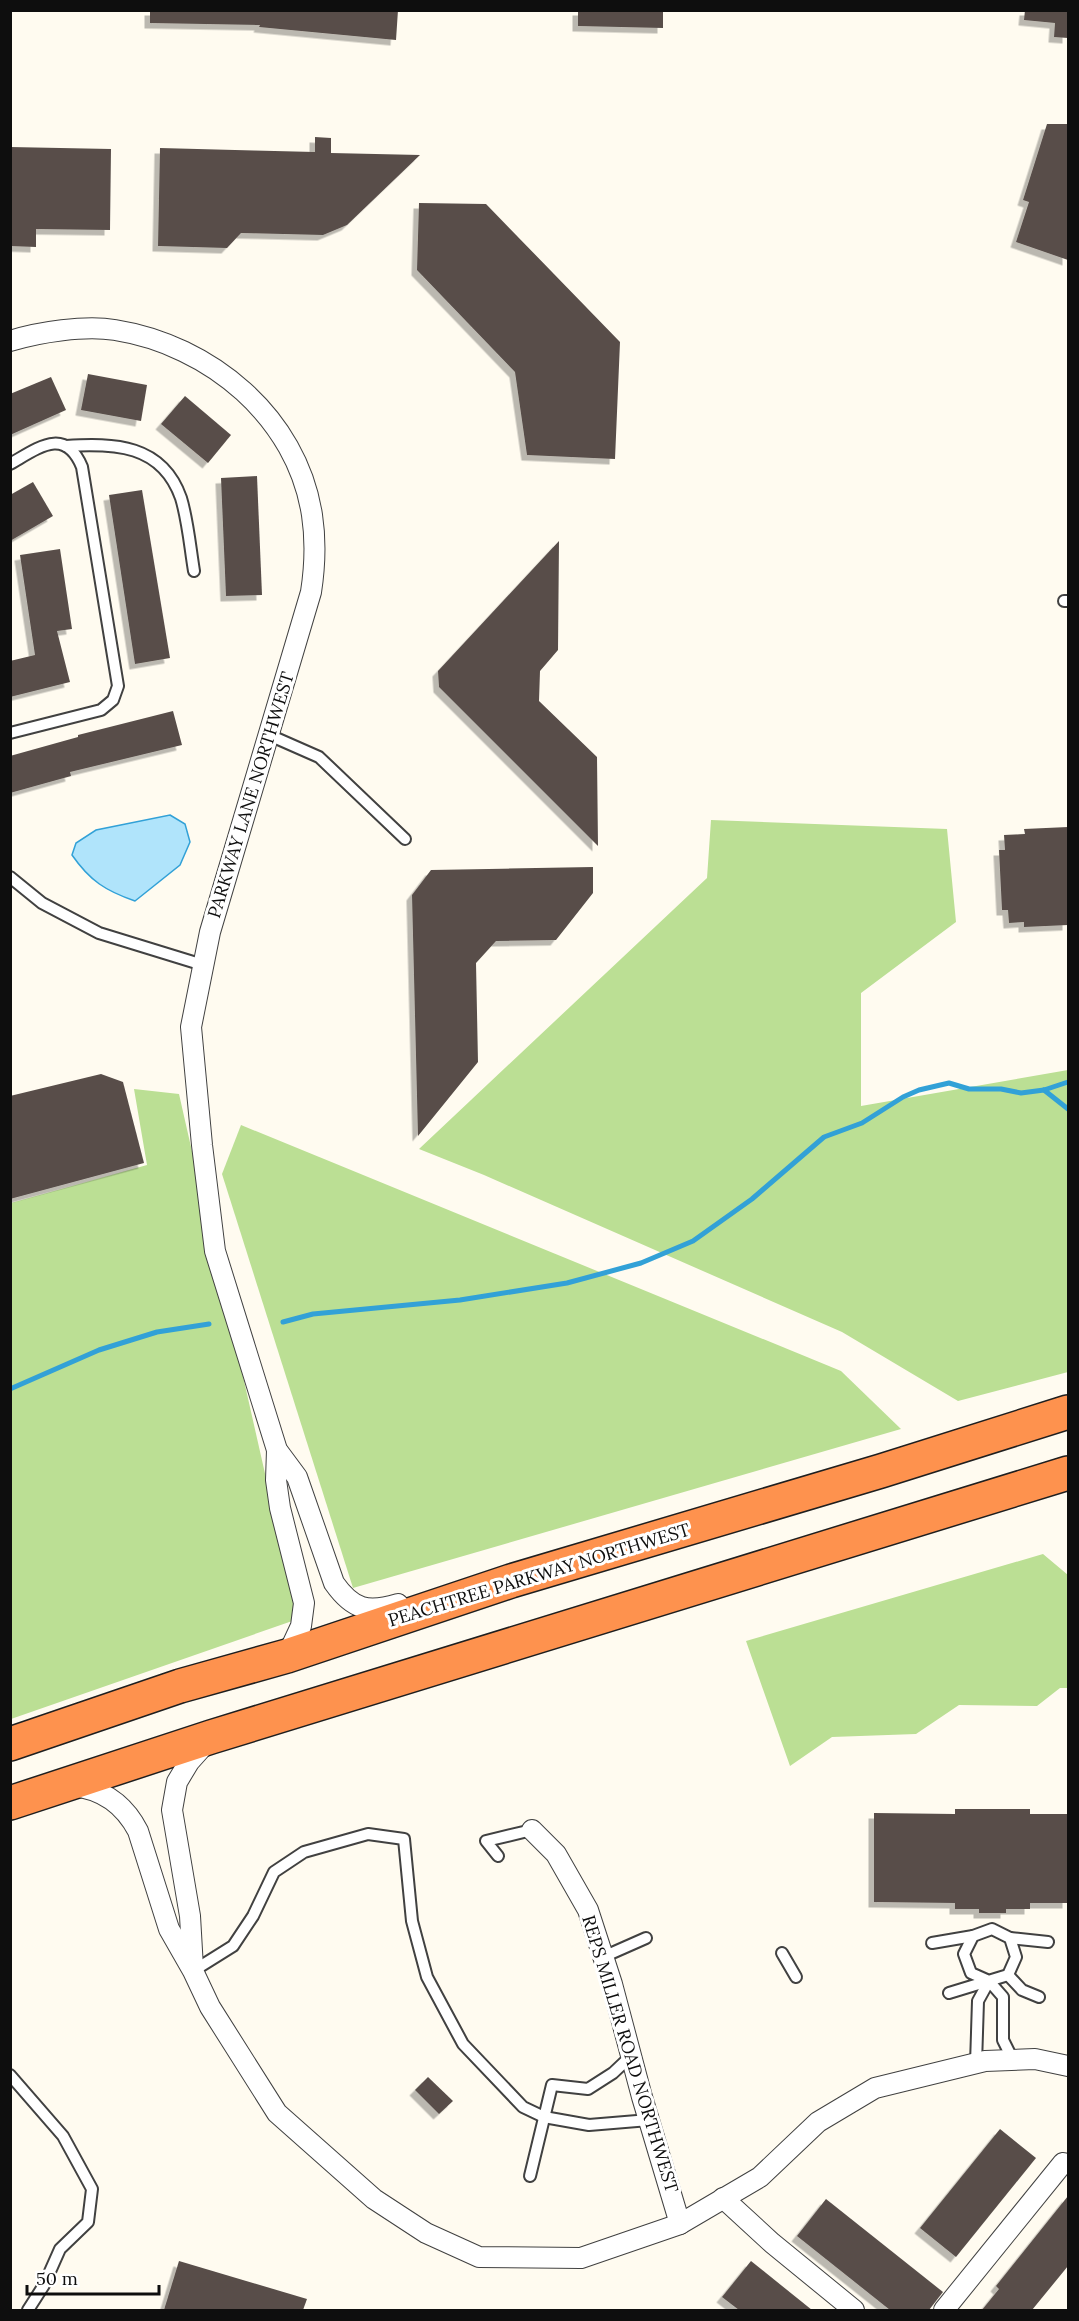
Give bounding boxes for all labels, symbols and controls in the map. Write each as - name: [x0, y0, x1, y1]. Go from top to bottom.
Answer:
- street label: PARKWAY LANE NORTHWEST: [202, 669, 299, 921]
- street label: PEACHTREE PARKWAY NORTHWEST: [385, 1517, 693, 1631]
- street label: REPS MILLER ROAD NORTHWEST: [577, 1912, 684, 2196]
- scale bar: [27, 2258, 159, 2296]
- text: 50 m: [36, 2267, 78, 2290]

